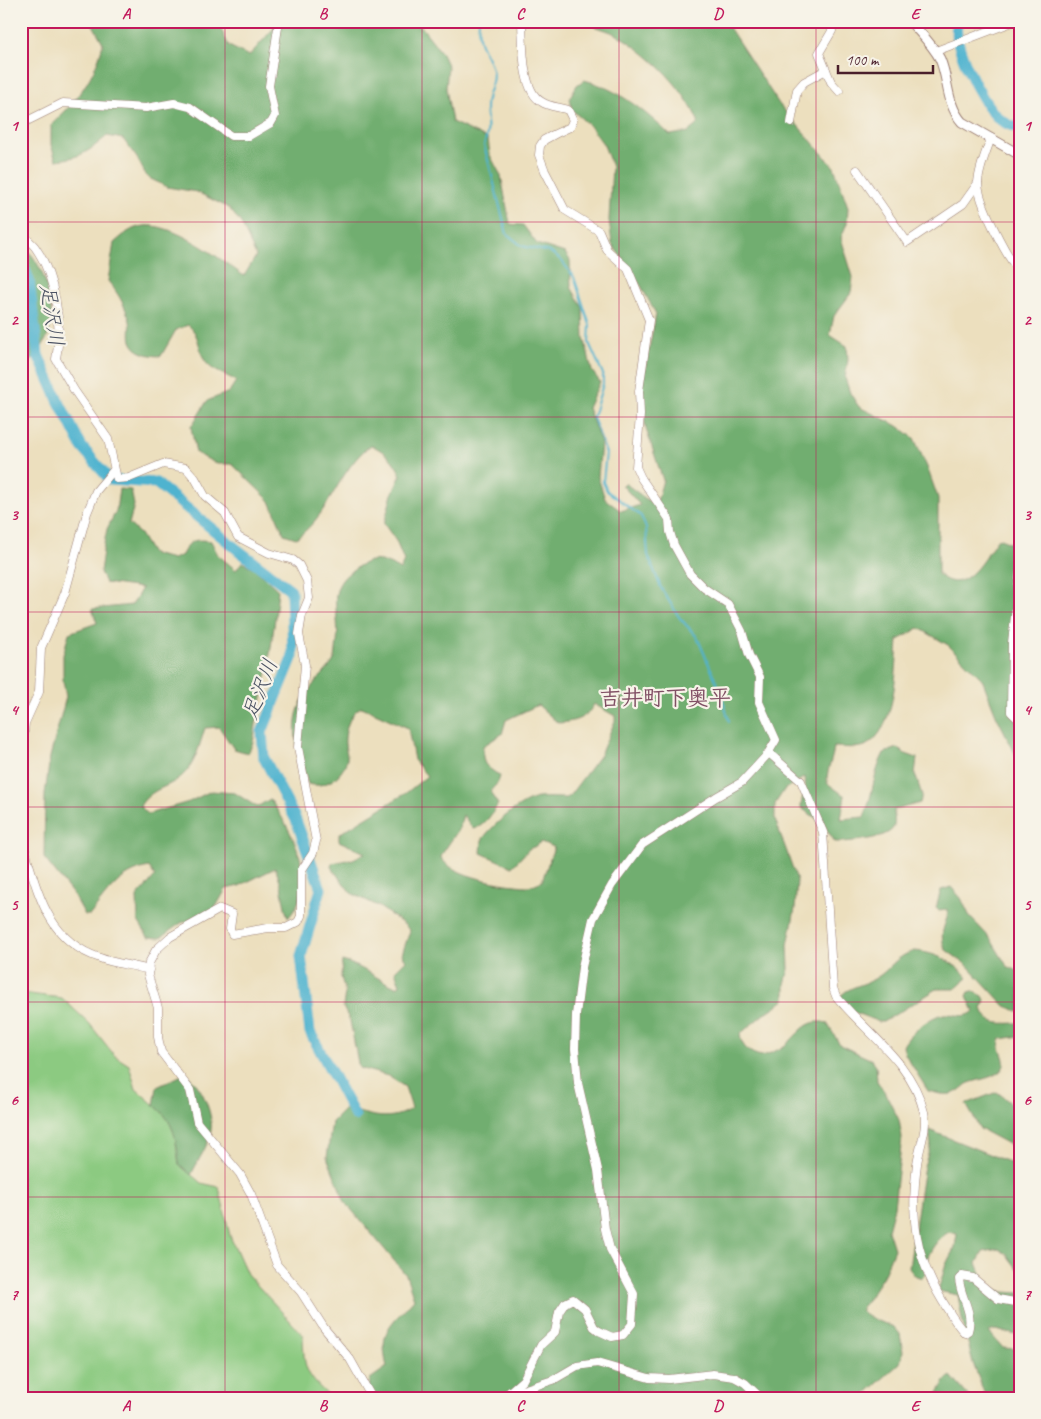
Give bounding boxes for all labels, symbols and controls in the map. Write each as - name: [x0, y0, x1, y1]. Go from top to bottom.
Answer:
- text: A: [122, 4, 132, 24]
- text: B: [319, 4, 329, 24]
- text: C: [516, 4, 526, 24]
- text: D: [713, 4, 724, 24]
- text: E: [911, 4, 922, 24]
- scale bar: [838, 42, 934, 74]
- text: 100 m: [846, 51, 880, 70]
- text: 1: [10, 116, 19, 136]
- text: 1: [1023, 116, 1032, 136]
- water label: 足沢川: [34, 282, 70, 348]
- text: 2: [10, 310, 19, 330]
- text: 2: [1023, 310, 1032, 330]
- text: 3: [10, 505, 19, 525]
- text: 3: [1023, 505, 1032, 525]
- water label: 足沢川: [237, 655, 283, 723]
- district label: 吉井町下奥平: [599, 684, 731, 712]
- text: 4: [10, 700, 19, 720]
- text: 4: [1023, 700, 1032, 720]
- text: 5: [11, 895, 20, 915]
- text: 5: [1024, 895, 1033, 915]
- text: 6: [10, 1090, 19, 1110]
- text: 6: [1023, 1090, 1032, 1110]
- text: 7: [10, 1285, 19, 1305]
- text: 7: [1023, 1285, 1032, 1305]
- text: A: [122, 1396, 132, 1416]
- text: B: [319, 1396, 329, 1416]
- text: C: [516, 1396, 526, 1416]
- text: D: [713, 1396, 724, 1416]
- text: E: [911, 1396, 922, 1416]

